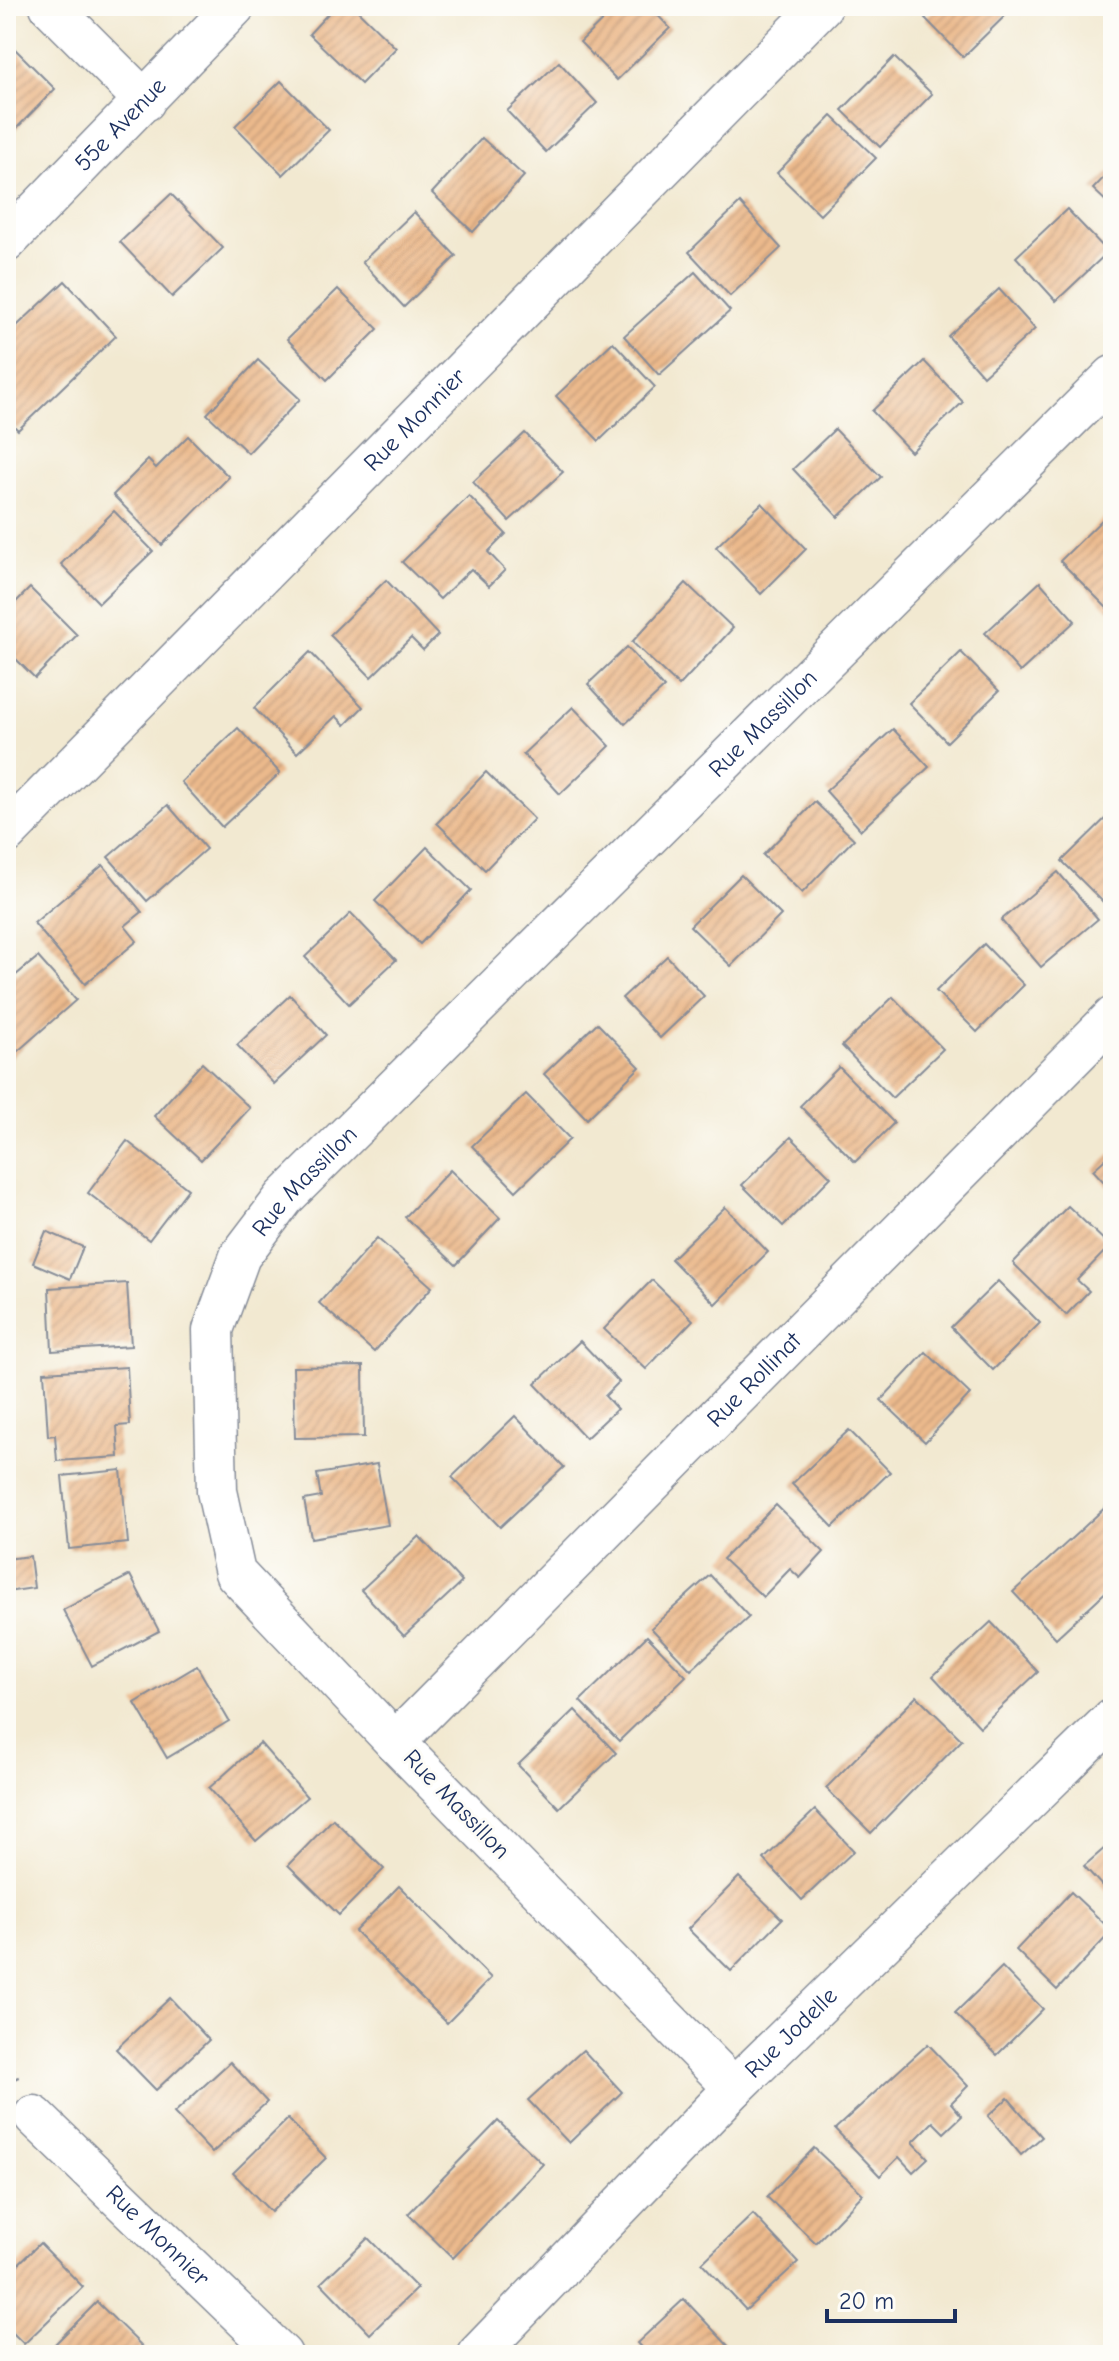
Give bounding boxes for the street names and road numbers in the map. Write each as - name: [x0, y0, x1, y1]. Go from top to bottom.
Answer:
- street label: 55e Avenue: [69, 72, 172, 177]
- street label: Rue Monnier: [358, 362, 472, 477]
- street label: Rue Massillon: [703, 664, 823, 783]
- street label: Rue Massillon: [246, 1120, 363, 1242]
- street label: Rue Rollinat: [701, 1326, 808, 1433]
- street label: Rue Massillon: [398, 1744, 516, 1864]
- street label: Rue Jodelle: [739, 1981, 843, 2084]
- street label: Rue Monnier: [100, 2179, 216, 2292]

